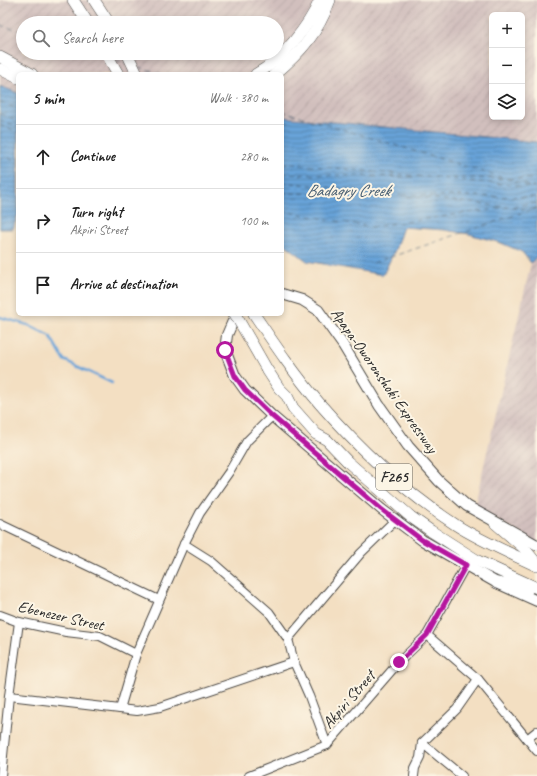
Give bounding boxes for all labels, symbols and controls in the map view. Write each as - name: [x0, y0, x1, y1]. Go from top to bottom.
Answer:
- map controls: [489, 12, 525, 120]
- button: +: [489, 12, 525, 48]
- search box: [16, 16, 284, 60]
- icon: search: [30, 27, 52, 49]
- text: Search here: [62, 29, 123, 48]
- button: −: [489, 48, 525, 84]
- button: layers: [489, 84, 525, 120]
- text: 5 min: [32, 88, 64, 109]
- text: Walk · 380 m: [209, 90, 268, 106]
- icon: ahead: [32, 146, 54, 168]
- text: Continue: [70, 147, 115, 166]
- text: 280 m: [240, 149, 268, 165]
- water label: Badagry Creek: [306, 180, 393, 201]
- text: Turn right: [70, 203, 123, 222]
- icon: right: [32, 210, 54, 232]
- text: 100 m: [240, 213, 268, 229]
- text: Akpiri Street: [70, 222, 127, 238]
- icon: arrive: [32, 274, 54, 296]
- text: Arrive at destination: [70, 275, 177, 294]
- street label: Apapa-Oworonshoki Expressway: [326, 304, 443, 458]
- route start: [216, 341, 234, 359]
- road number: F265: [376, 464, 412, 490]
- street label: Ebenezer Street: [16, 596, 107, 636]
- route end: [390, 653, 408, 671]
- street label: Akpiri Street: [318, 664, 381, 733]

